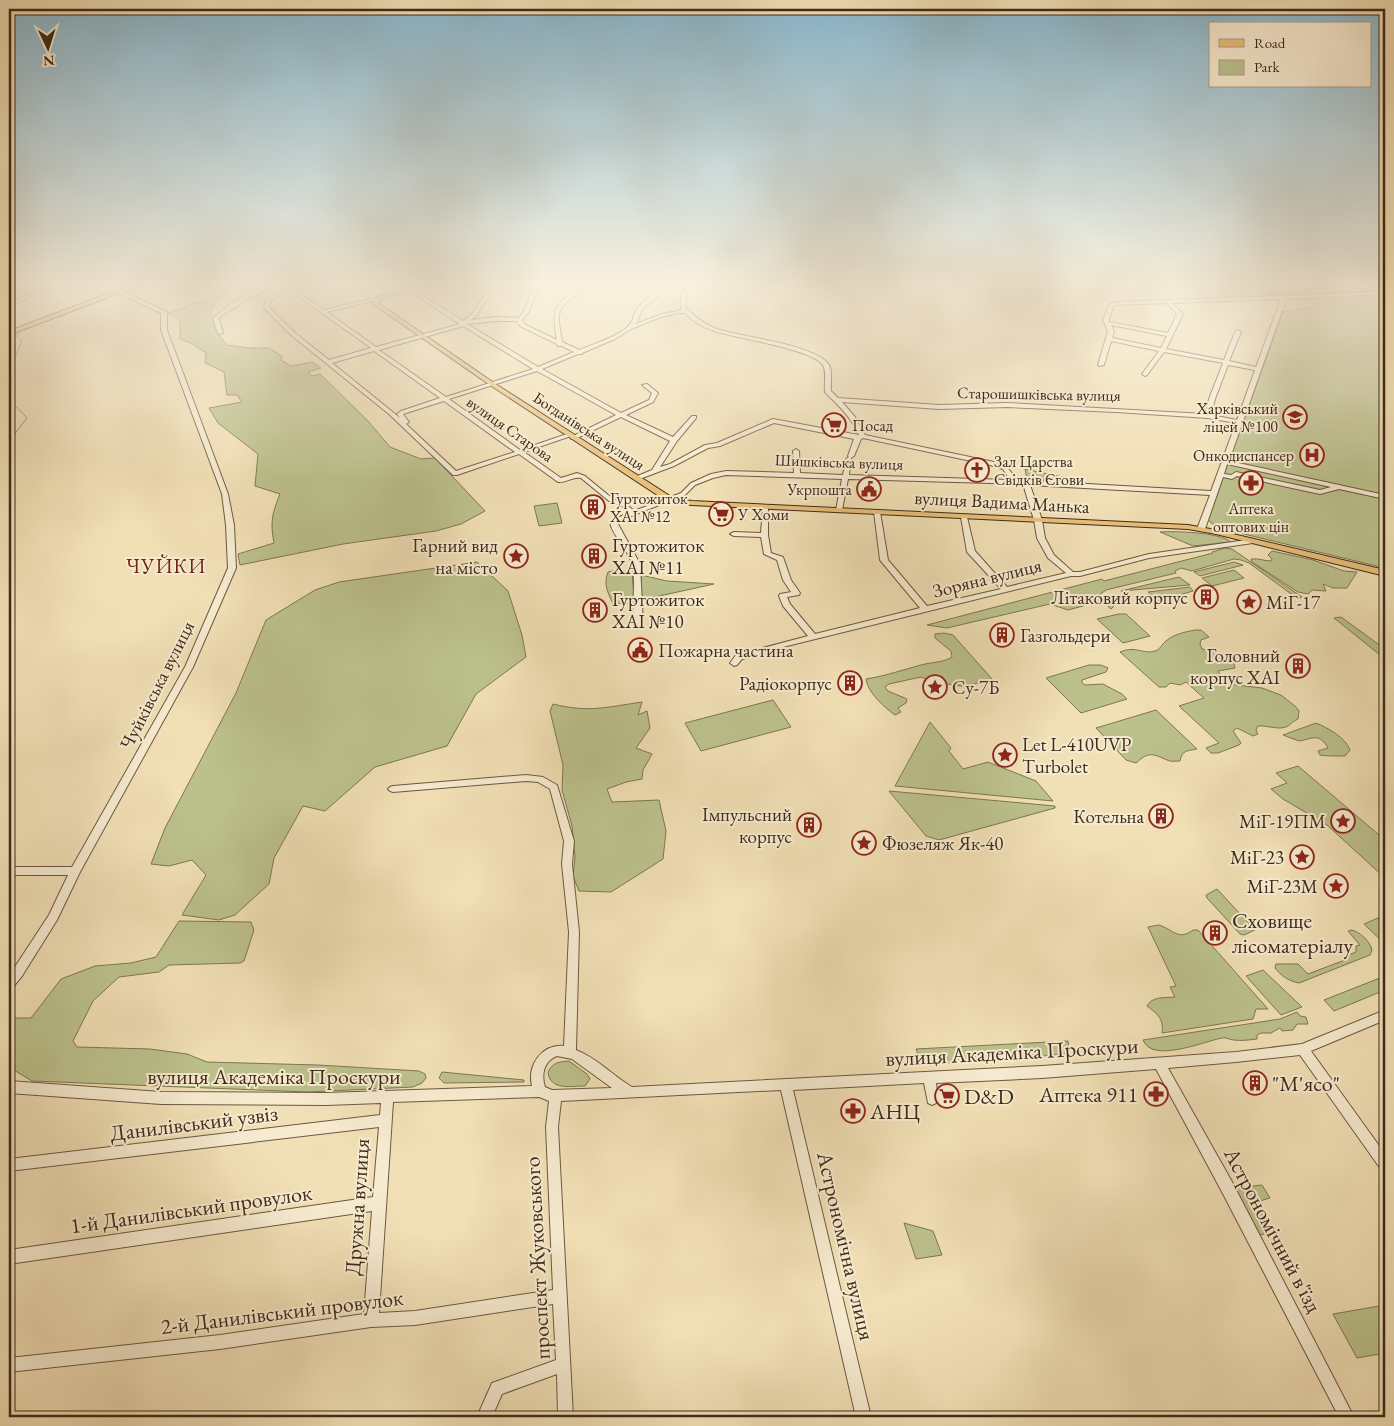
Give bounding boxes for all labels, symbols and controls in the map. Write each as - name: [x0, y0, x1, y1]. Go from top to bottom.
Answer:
- north arrow: [22, 22, 72, 72]
- legend: [1209, 22, 1372, 88]
- text: Road: [1254, 33, 1286, 52]
- text: N: [42, 52, 55, 70]
- text: Park: [1254, 57, 1281, 76]
- street label: Старошишківська вулиця: [957, 382, 1121, 406]
- street label: Богданівська вулиця: [529, 387, 649, 475]
- street label: вулиця Старова: [462, 391, 558, 467]
- place label: Харківський ліцей №100: [1196, 398, 1279, 437]
- school or university icon: Харківський ліцей №100: [1282, 404, 1308, 430]
- supermarket icon: Посад: [821, 412, 847, 438]
- place label: Посад: [852, 415, 894, 436]
- hospital icon: Онкодиспансер: [1299, 442, 1325, 468]
- place label: Онкодиспансер: [1193, 445, 1294, 466]
- street label: Шишківська вулиця: [774, 449, 904, 475]
- place label: Зал Царства Свідків Єгови: [994, 451, 1085, 490]
- church icon: Зал Царства Свідків Єгови: [964, 457, 990, 483]
- pharmacy icon: Аптека оптових цін: [1238, 470, 1264, 496]
- public building icon: Укрпошта: [856, 476, 882, 502]
- place label: Укрпошта: [786, 479, 853, 500]
- street label: вулиця Вадима Манька: [914, 485, 1091, 519]
- place label: Гуртожиток ХАІ №12: [609, 488, 688, 527]
- building icon: Гуртожиток ХАІ №12: [580, 494, 606, 520]
- place label: Аптека оптових цін: [1213, 498, 1289, 537]
- supermarket icon: У Хоми: [708, 501, 734, 527]
- place label: У Хоми: [737, 504, 789, 525]
- place label: Гарний вид на місто: [412, 533, 498, 580]
- place label: Гуртожиток ХАІ №11: [611, 533, 704, 580]
- place icon: Гарний вид на місто: [503, 543, 529, 569]
- building icon: Гуртожиток ХАІ №11: [581, 543, 607, 569]
- district label: ЧУЙКИ: [126, 552, 206, 579]
- street label: Зоряна вулиця: [930, 552, 1045, 604]
- building icon: Літаковий корпус: [1193, 584, 1219, 610]
- place label: Літаковий корпус: [1051, 585, 1188, 610]
- place label: Гуртожиток ХАІ №10: [611, 587, 704, 634]
- place icon: МіГ-17: [1236, 589, 1262, 615]
- place label: МіГ-17: [1266, 590, 1321, 615]
- building icon: Гуртожиток ХАІ №10: [582, 597, 608, 623]
- street label: Чуйківська вулиця: [114, 616, 200, 754]
- building icon: Газгольдери: [989, 622, 1015, 648]
- place label: Газгольдери: [1020, 623, 1111, 648]
- public building icon: Пожарна частина: [627, 637, 653, 663]
- place label: Пожарна частина: [658, 638, 794, 663]
- place label: Головний корпус ХАІ: [1190, 643, 1281, 690]
- building icon: Головний корпус ХАІ: [1285, 653, 1311, 679]
- building icon: Радіокорпус: [837, 670, 863, 696]
- place label: Радіокорпус: [739, 671, 832, 696]
- place icon: Су-7Б: [922, 674, 948, 700]
- place label: Су-7Б: [952, 675, 999, 700]
- place label: Let L-410UVP Turbolet: [1022, 732, 1132, 779]
- place icon: Let L-410UVP Turbolet: [992, 742, 1018, 768]
- place label: Імпульсний корпус: [702, 802, 792, 849]
- building icon: Котельна: [1148, 803, 1174, 829]
- place label: Котельна: [1073, 804, 1144, 829]
- place icon: МіГ-19ПМ: [1330, 808, 1356, 834]
- place label: МіГ-19ПМ: [1239, 809, 1326, 834]
- building icon: Імпульсний корпус: [796, 812, 822, 838]
- place icon: Фюзеляж Як-40: [851, 830, 877, 856]
- place label: Фюзеляж Як-40: [882, 831, 1003, 856]
- place icon: МіГ-23: [1289, 844, 1315, 870]
- place label: МіГ-23: [1230, 845, 1284, 870]
- place icon: МіГ-23М: [1323, 873, 1349, 899]
- place label: МіГ-23М: [1247, 874, 1318, 899]
- place label: Сховище лісоматеріалу: [1232, 906, 1353, 960]
- building icon: Сховище лісоматеріалу: [1202, 920, 1228, 946]
- street label: вулиця Академіка Проскури: [885, 1031, 1140, 1073]
- street label: вулиця Академіка Проскури: [147, 1062, 401, 1091]
- place label: "М'ясо": [1272, 1069, 1340, 1098]
- building icon: "М'ясо": [1242, 1070, 1268, 1096]
- place label: Аптека 911: [1038, 1080, 1138, 1109]
- pharmacy icon: Аптека 911: [1143, 1081, 1169, 1107]
- place label: D&D: [964, 1082, 1014, 1111]
- supermarket icon: D&D: [934, 1083, 960, 1109]
- place label: АНЦ: [869, 1097, 920, 1126]
- street label: Данилівський узвіз: [108, 1098, 280, 1148]
- pharmacy icon: АНЦ: [840, 1098, 866, 1124]
- street label: Дружна вулиця: [338, 1137, 376, 1277]
- street label: Астрономічний в'їзд: [1217, 1142, 1329, 1318]
- street label: Астрономічна вулиця: [810, 1148, 882, 1343]
- street label: проспект Жуковського: [517, 1156, 557, 1360]
- street label: 1-й Данилівський провулок: [68, 1178, 314, 1240]
- street label: 2-й Данилівський провулок: [159, 1283, 405, 1341]

